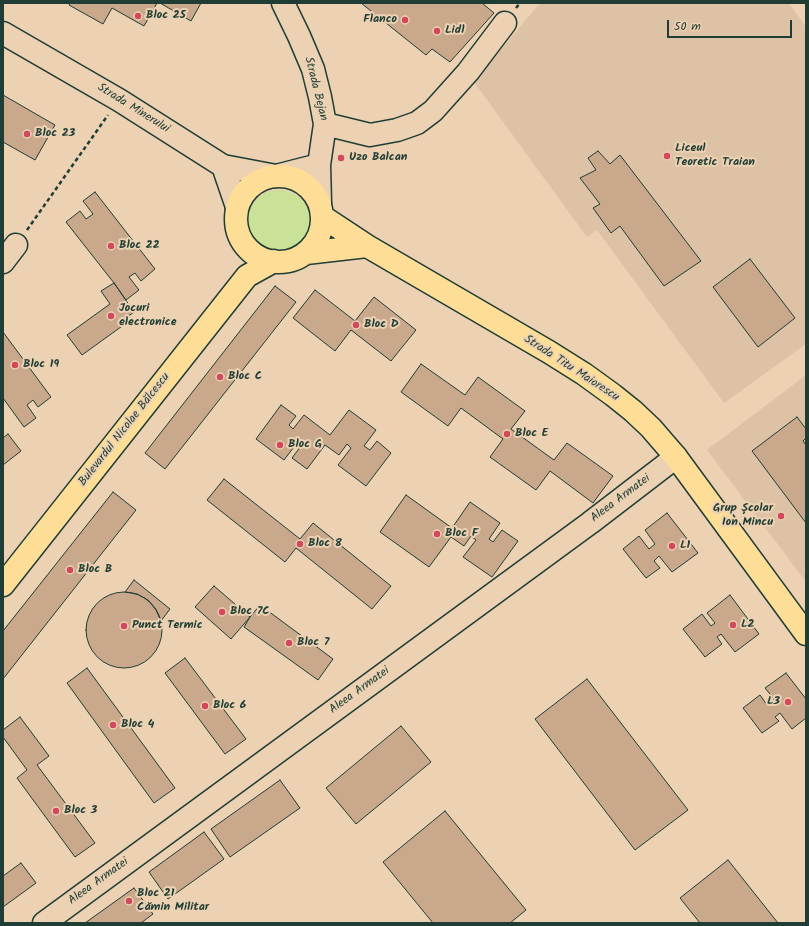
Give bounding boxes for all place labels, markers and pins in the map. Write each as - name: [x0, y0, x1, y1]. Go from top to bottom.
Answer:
- place label: Bloc 25: [146, 9, 186, 23]
- marker: Bloc 25: [133, 11, 143, 21]
- place label: Flanco: [363, 13, 397, 27]
- marker: Flanco: [400, 15, 410, 25]
- place label: Lidl: [445, 24, 464, 38]
- marker: Lidl: [432, 26, 442, 36]
- place label: Bloc 23: [35, 127, 75, 141]
- marker: Bloc 23: [22, 129, 32, 139]
- place label: Liceul Teoretic Traian: [675, 142, 755, 170]
- place label: Uzo Balcan: [349, 151, 407, 165]
- marker: Liceul Teoretic Traian: [662, 151, 672, 161]
- marker: Uzo Balcan: [336, 153, 346, 163]
- place label: Bloc 22: [119, 239, 160, 253]
- marker: Bloc 22: [106, 241, 116, 251]
- place label: Jocuri electronice: [119, 302, 176, 330]
- marker: Jocuri electronice: [106, 311, 116, 321]
- place label: Bloc D: [364, 318, 399, 332]
- marker: Bloc D: [351, 320, 361, 330]
- place label: Bloc 19: [23, 358, 59, 372]
- marker: Bloc 19: [10, 360, 20, 370]
- place label: Bloc C: [228, 370, 262, 384]
- marker: Bloc C: [215, 372, 225, 382]
- place label: Bloc E: [515, 427, 548, 441]
- marker: Bloc E: [502, 429, 512, 439]
- place label: Bloc G: [288, 438, 322, 452]
- marker: Bloc G: [275, 440, 285, 450]
- place label: Grup Școlar Ion Mincu: [713, 502, 773, 530]
- marker: Grup Școlar Ion Mincu: [776, 511, 786, 521]
- place label: Bloc F: [445, 527, 478, 541]
- marker: Bloc F: [432, 529, 442, 539]
- place label: Bloc 8: [308, 537, 342, 551]
- marker: Bloc 8: [295, 539, 305, 549]
- place label: L1: [680, 539, 690, 553]
- marker: L1: [667, 541, 677, 551]
- place label: Bloc B: [78, 563, 112, 577]
- marker: Bloc B: [65, 565, 75, 575]
- place label: Bloc 7C: [230, 605, 270, 619]
- marker: Bloc 7C: [217, 607, 227, 617]
- place label: L2: [741, 618, 755, 632]
- place label: Punct Termic: [132, 619, 203, 633]
- marker: L2: [728, 620, 738, 630]
- marker: Punct Termic: [119, 621, 129, 631]
- place label: Bloc 7: [297, 636, 329, 650]
- marker: Bloc 7: [284, 638, 294, 648]
- place label: L3: [767, 695, 780, 709]
- marker: L3: [783, 697, 793, 707]
- place label: Bloc 6: [213, 699, 246, 713]
- marker: Bloc 6: [200, 701, 210, 711]
- place label: Bloc 4: [121, 718, 154, 732]
- marker: Bloc 4: [108, 720, 118, 730]
- place label: Bloc 3: [64, 804, 97, 818]
- marker: Bloc 3: [51, 806, 61, 816]
- place label: Bloc 21 Cămin Militar: [137, 887, 209, 915]
- marker: Bloc 21 Cămin Militar: [124, 896, 134, 906]

